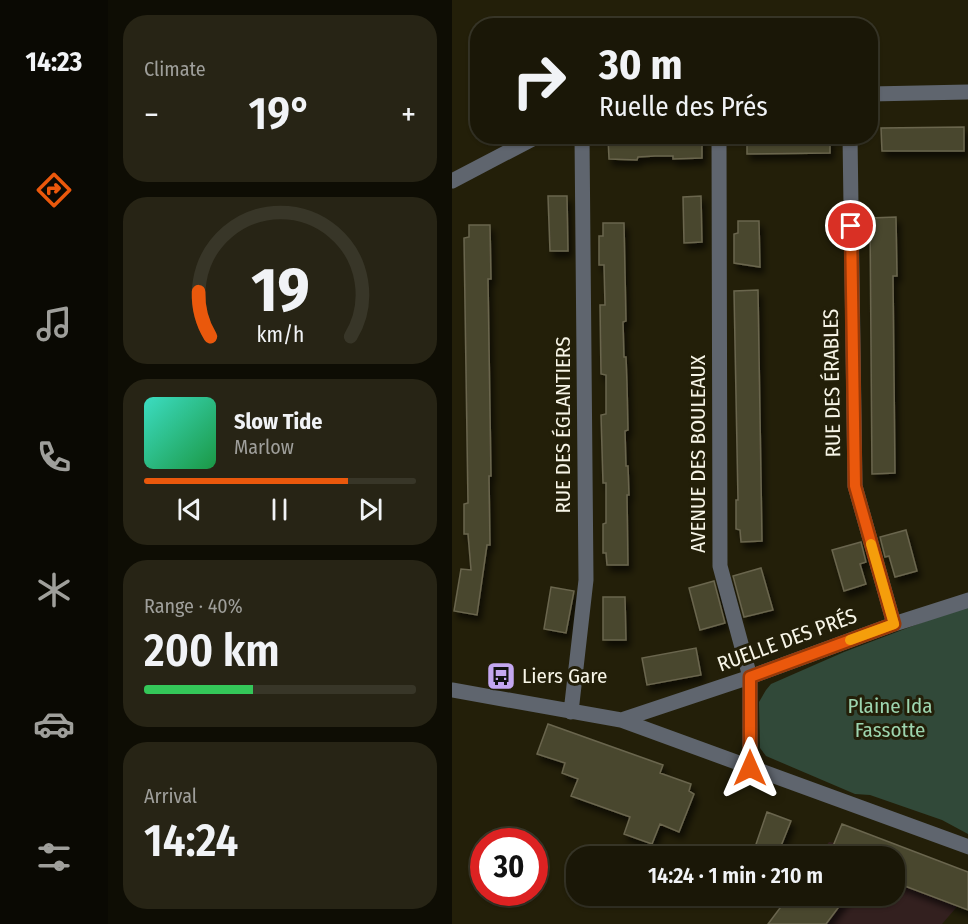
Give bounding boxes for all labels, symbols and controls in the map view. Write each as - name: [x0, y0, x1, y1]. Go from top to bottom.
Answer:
- text: 30 m: [599, 40, 683, 90]
- icon: right: [500, 42, 578, 120]
- text: 14:23: [26, 46, 82, 78]
- text: Climate: [144, 57, 206, 81]
- text: 19°: [249, 87, 311, 141]
- text: Ruelle des Prés: [599, 91, 768, 123]
- text: −: [144, 95, 159, 135]
- text: +: [401, 95, 416, 135]
- icon: directions: [33, 169, 75, 211]
- pin: [825, 200, 876, 251]
- icon: arrive: [834, 209, 867, 242]
- text: 19: [251, 253, 309, 328]
- icon: music: [33, 303, 75, 345]
- street label: RUE DES ÉRABLES: [818, 308, 846, 458]
- text: km/h: [256, 323, 304, 349]
- street label: RUE DES ÉGLANTIERS: [550, 336, 576, 514]
- street label: AVENUE DES BOULEAUX: [685, 354, 711, 553]
- text: Slow Tide: [234, 408, 322, 435]
- text: Marlow: [234, 435, 294, 459]
- icon: phone: [33, 436, 75, 478]
- icon: previous: [173, 493, 206, 526]
- icon: pause: [263, 493, 296, 526]
- icon: next: [354, 493, 387, 526]
- icon: climate: [33, 569, 75, 611]
- text: Range · 40%: [144, 594, 243, 618]
- street label: RUELLE DES PRÉS: [714, 603, 860, 677]
- text: 200 km: [144, 624, 280, 678]
- bus stop icon: Liers Gare: [485, 660, 517, 692]
- place label: Liers Gare: [522, 663, 607, 689]
- park label: Plaine Ida Fassotte: [847, 693, 933, 743]
- icon: car: [33, 703, 75, 745]
- position arrow: [718, 736, 782, 800]
- text: Arrival: [144, 784, 197, 808]
- text: 14:24: [144, 814, 238, 868]
- speed limit sign: 30: [470, 828, 548, 906]
- icon: filters: [33, 836, 75, 878]
- text: 14:24 · 1 min · 210 m: [648, 862, 823, 889]

